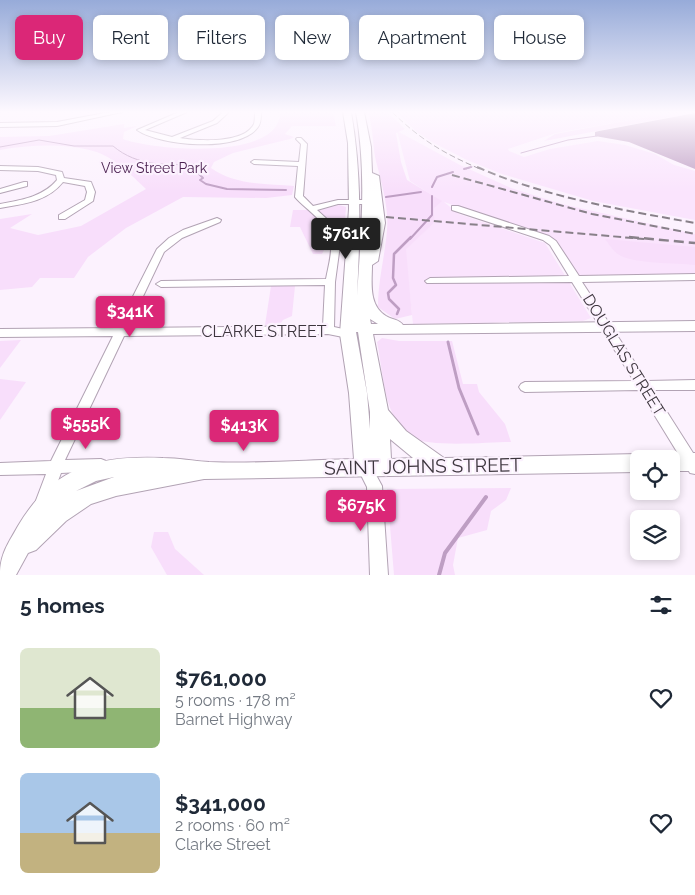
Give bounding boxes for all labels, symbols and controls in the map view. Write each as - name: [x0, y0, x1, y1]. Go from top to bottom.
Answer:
- chip: Buy: [15, 15, 83, 60]
- chip: Rent: [93, 15, 168, 60]
- chip: Filters: [178, 15, 265, 60]
- chip: New: [275, 15, 349, 60]
- chip: Apartment: [359, 15, 484, 60]
- chip: House: [494, 15, 584, 60]
- park label: View Street Park: [101, 160, 208, 176]
- pin: $761K: [311, 218, 381, 260]
- text: $761K: [322, 224, 370, 243]
- street label: DOUGLAS STREET: [579, 291, 669, 420]
- pin: $341K: [95, 296, 165, 338]
- text: $341K: [107, 302, 153, 321]
- street label: CLARKE STREET: [202, 322, 327, 341]
- pin: $555K: [51, 408, 121, 450]
- pin: $413K: [209, 410, 279, 452]
- text: $555K: [62, 414, 110, 433]
- text: $413K: [221, 416, 267, 435]
- map controls: [630, 450, 680, 560]
- button: locate: [630, 450, 680, 500]
- street label: SAINT JOHNS STREET: [324, 453, 522, 479]
- pin: $675K: [326, 490, 396, 532]
- text: $675K: [337, 496, 385, 515]
- button: layers: [630, 510, 680, 560]
- icon: filters: [647, 591, 675, 619]
- text: 5 homes: [20, 593, 105, 618]
- text: $761,000: [175, 666, 267, 691]
- icon: home: [60, 668, 120, 728]
- icon: heart: [647, 684, 675, 712]
- text: 5 rooms · 178 m²: [175, 691, 296, 710]
- text: Barnet Highway: [175, 710, 292, 729]
- text: $341,000: [175, 791, 266, 816]
- icon: home: [60, 793, 120, 853]
- icon: heart: [647, 809, 675, 837]
- text: 2 rooms · 60 m²: [175, 816, 290, 835]
- text: Clarke Street: [175, 835, 271, 854]

